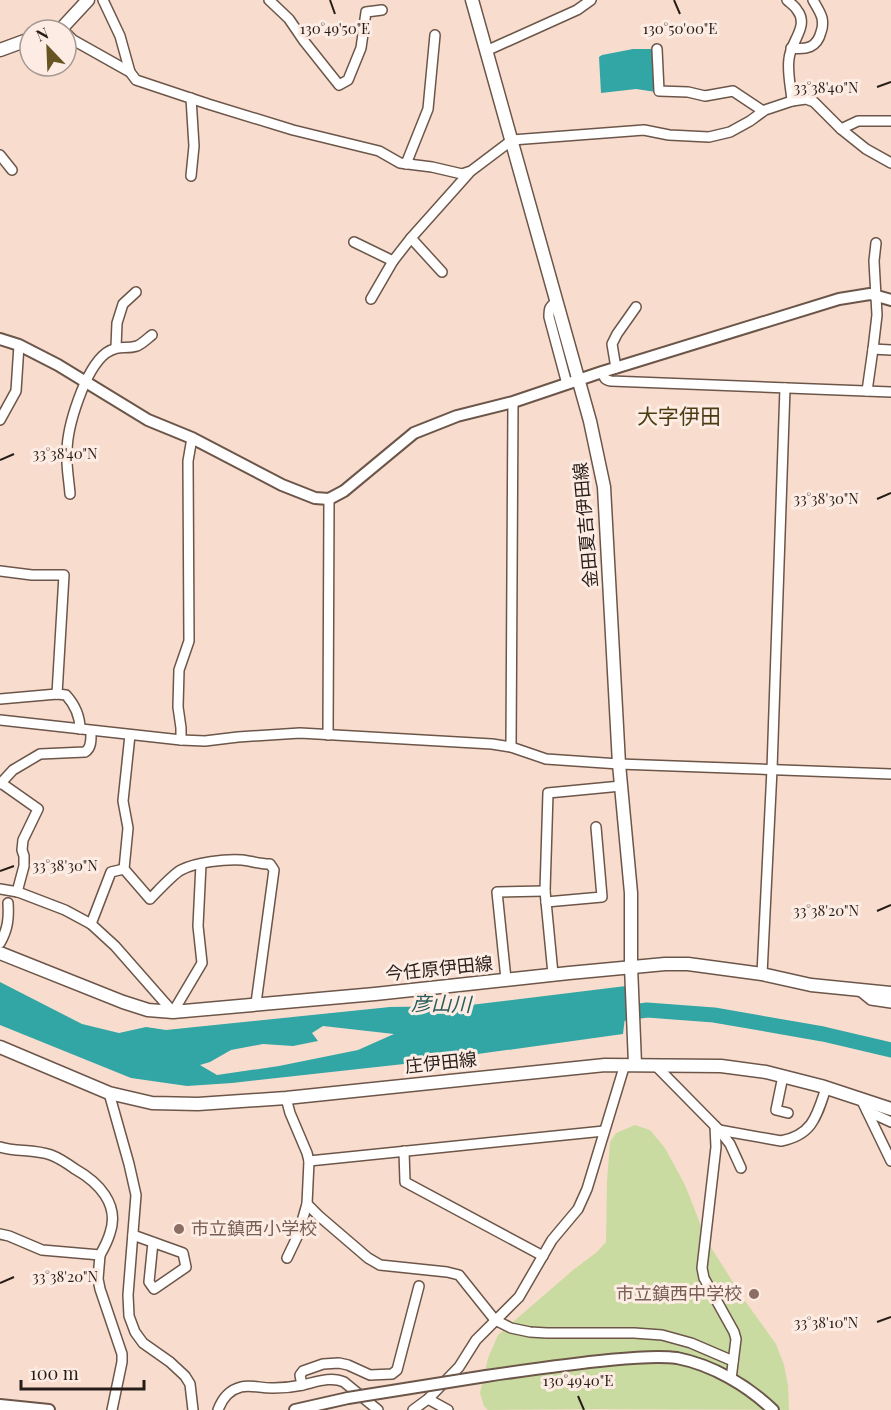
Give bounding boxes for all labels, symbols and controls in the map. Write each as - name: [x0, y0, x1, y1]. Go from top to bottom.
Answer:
- north arrow: [18, 18, 78, 78]
- text: 130°49'50"E: [300, 18, 370, 38]
- text: 130°50'00"E: [643, 18, 717, 38]
- text: N: [33, 22, 52, 46]
- text: 33°38'40"N: [793, 77, 859, 97]
- district label: 大字伊田: [637, 401, 721, 429]
- text: 33°38'40"N: [32, 443, 98, 463]
- street label: 金田夏吉伊田線: [568, 461, 602, 589]
- text: 33°38'30"N: [793, 488, 859, 508]
- text: 33°38'30"N: [32, 855, 98, 875]
- text: 33°38'20"N: [793, 900, 859, 920]
- street label: 今任原伊田線: [384, 950, 494, 986]
- water label: 彦山川: [411, 988, 473, 1017]
- street label: 庄伊田線: [404, 1046, 478, 1078]
- place label: 市立鎮西小学校: [191, 1216, 317, 1240]
- marker: 市立鎮西小学校: [172, 1222, 186, 1236]
- text: 33°38'20"N: [32, 1266, 98, 1286]
- place label: 市立鎮西中学校: [616, 1281, 742, 1305]
- marker: 市立鎮西中学校: [747, 1287, 761, 1301]
- text: 33°38'10"N: [794, 1312, 859, 1332]
- scale bar: [21, 1353, 144, 1391]
- text: 100 m: [30, 1361, 79, 1385]
- text: 130°49'40"E: [543, 1370, 613, 1390]

